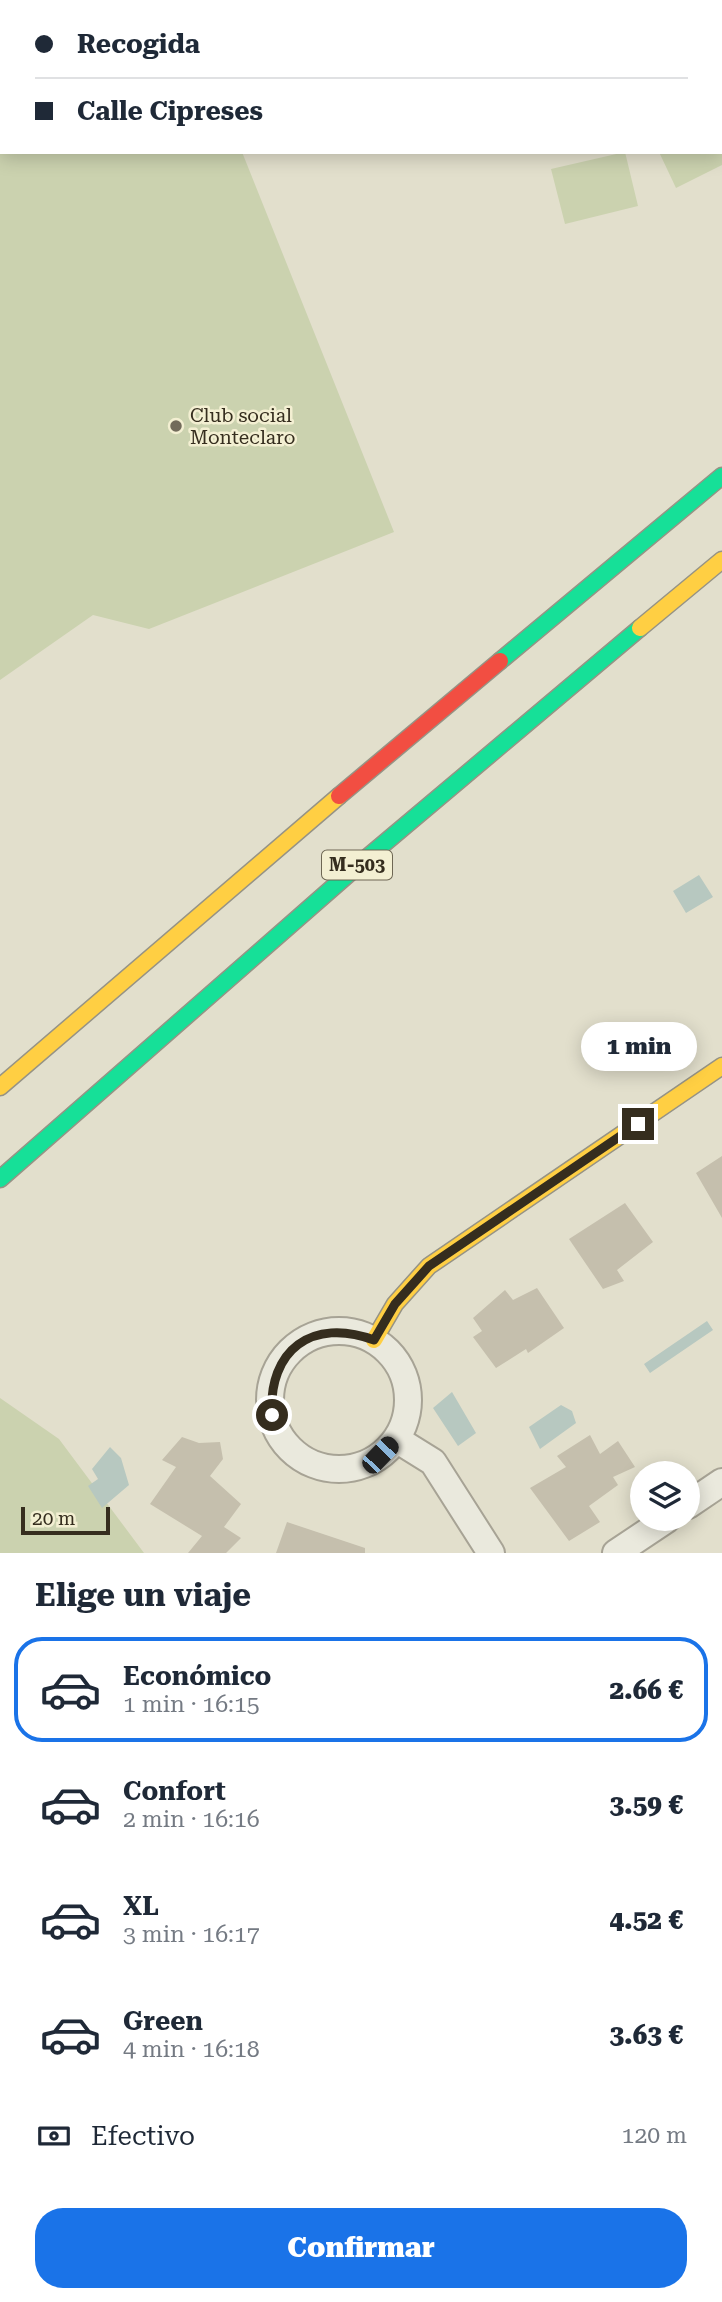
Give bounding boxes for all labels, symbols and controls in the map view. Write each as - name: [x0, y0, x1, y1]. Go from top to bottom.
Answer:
- text: Recogida: [77, 29, 200, 59]
- text: Calle Cipreses: [77, 96, 263, 126]
- place label: Club social Monteclaro: [190, 404, 295, 449]
- marker: Club social Monteclaro: [168, 418, 184, 434]
- road number: M-503: [322, 850, 392, 880]
- callout: 1 min: [580, 1023, 696, 1072]
- text: 1 min: [607, 1033, 671, 1060]
- route end: [622, 1108, 654, 1140]
- route start: [256, 1399, 288, 1431]
- car: [358, 1433, 403, 1477]
- map controls: [630, 1461, 700, 1531]
- button: layers: [630, 1461, 700, 1531]
- scale bar: [21, 1504, 110, 1536]
- text: 20 m: [32, 1507, 75, 1530]
- text: Elige un viaje: [35, 1576, 251, 1614]
- icon: car: [39, 1658, 102, 1721]
- text: Económico: [123, 1661, 271, 1691]
- text: 2.66 €: [610, 1675, 683, 1705]
- text: 1 min · 16:15: [123, 1691, 260, 1718]
- icon: car: [39, 1773, 102, 1836]
- text: Confort: [123, 1776, 226, 1806]
- text: 3.59 €: [610, 1790, 683, 1820]
- text: 2 min · 16:16: [123, 1806, 260, 1833]
- icon: car: [39, 1888, 102, 1951]
- text: XL: [123, 1891, 159, 1921]
- text: 4.52 €: [610, 1905, 683, 1935]
- text: 3 min · 16:17: [123, 1921, 260, 1948]
- icon: car: [39, 2003, 102, 2066]
- text: Green: [123, 2006, 203, 2036]
- text: 3.63 €: [610, 2020, 683, 2050]
- text: 4 min · 16:18: [123, 2036, 260, 2063]
- icon: cash: [35, 2117, 73, 2155]
- text: Efectivo: [91, 2121, 195, 2151]
- text: 120 m: [622, 2122, 687, 2149]
- button: Confirmar: [35, 2208, 687, 2288]

